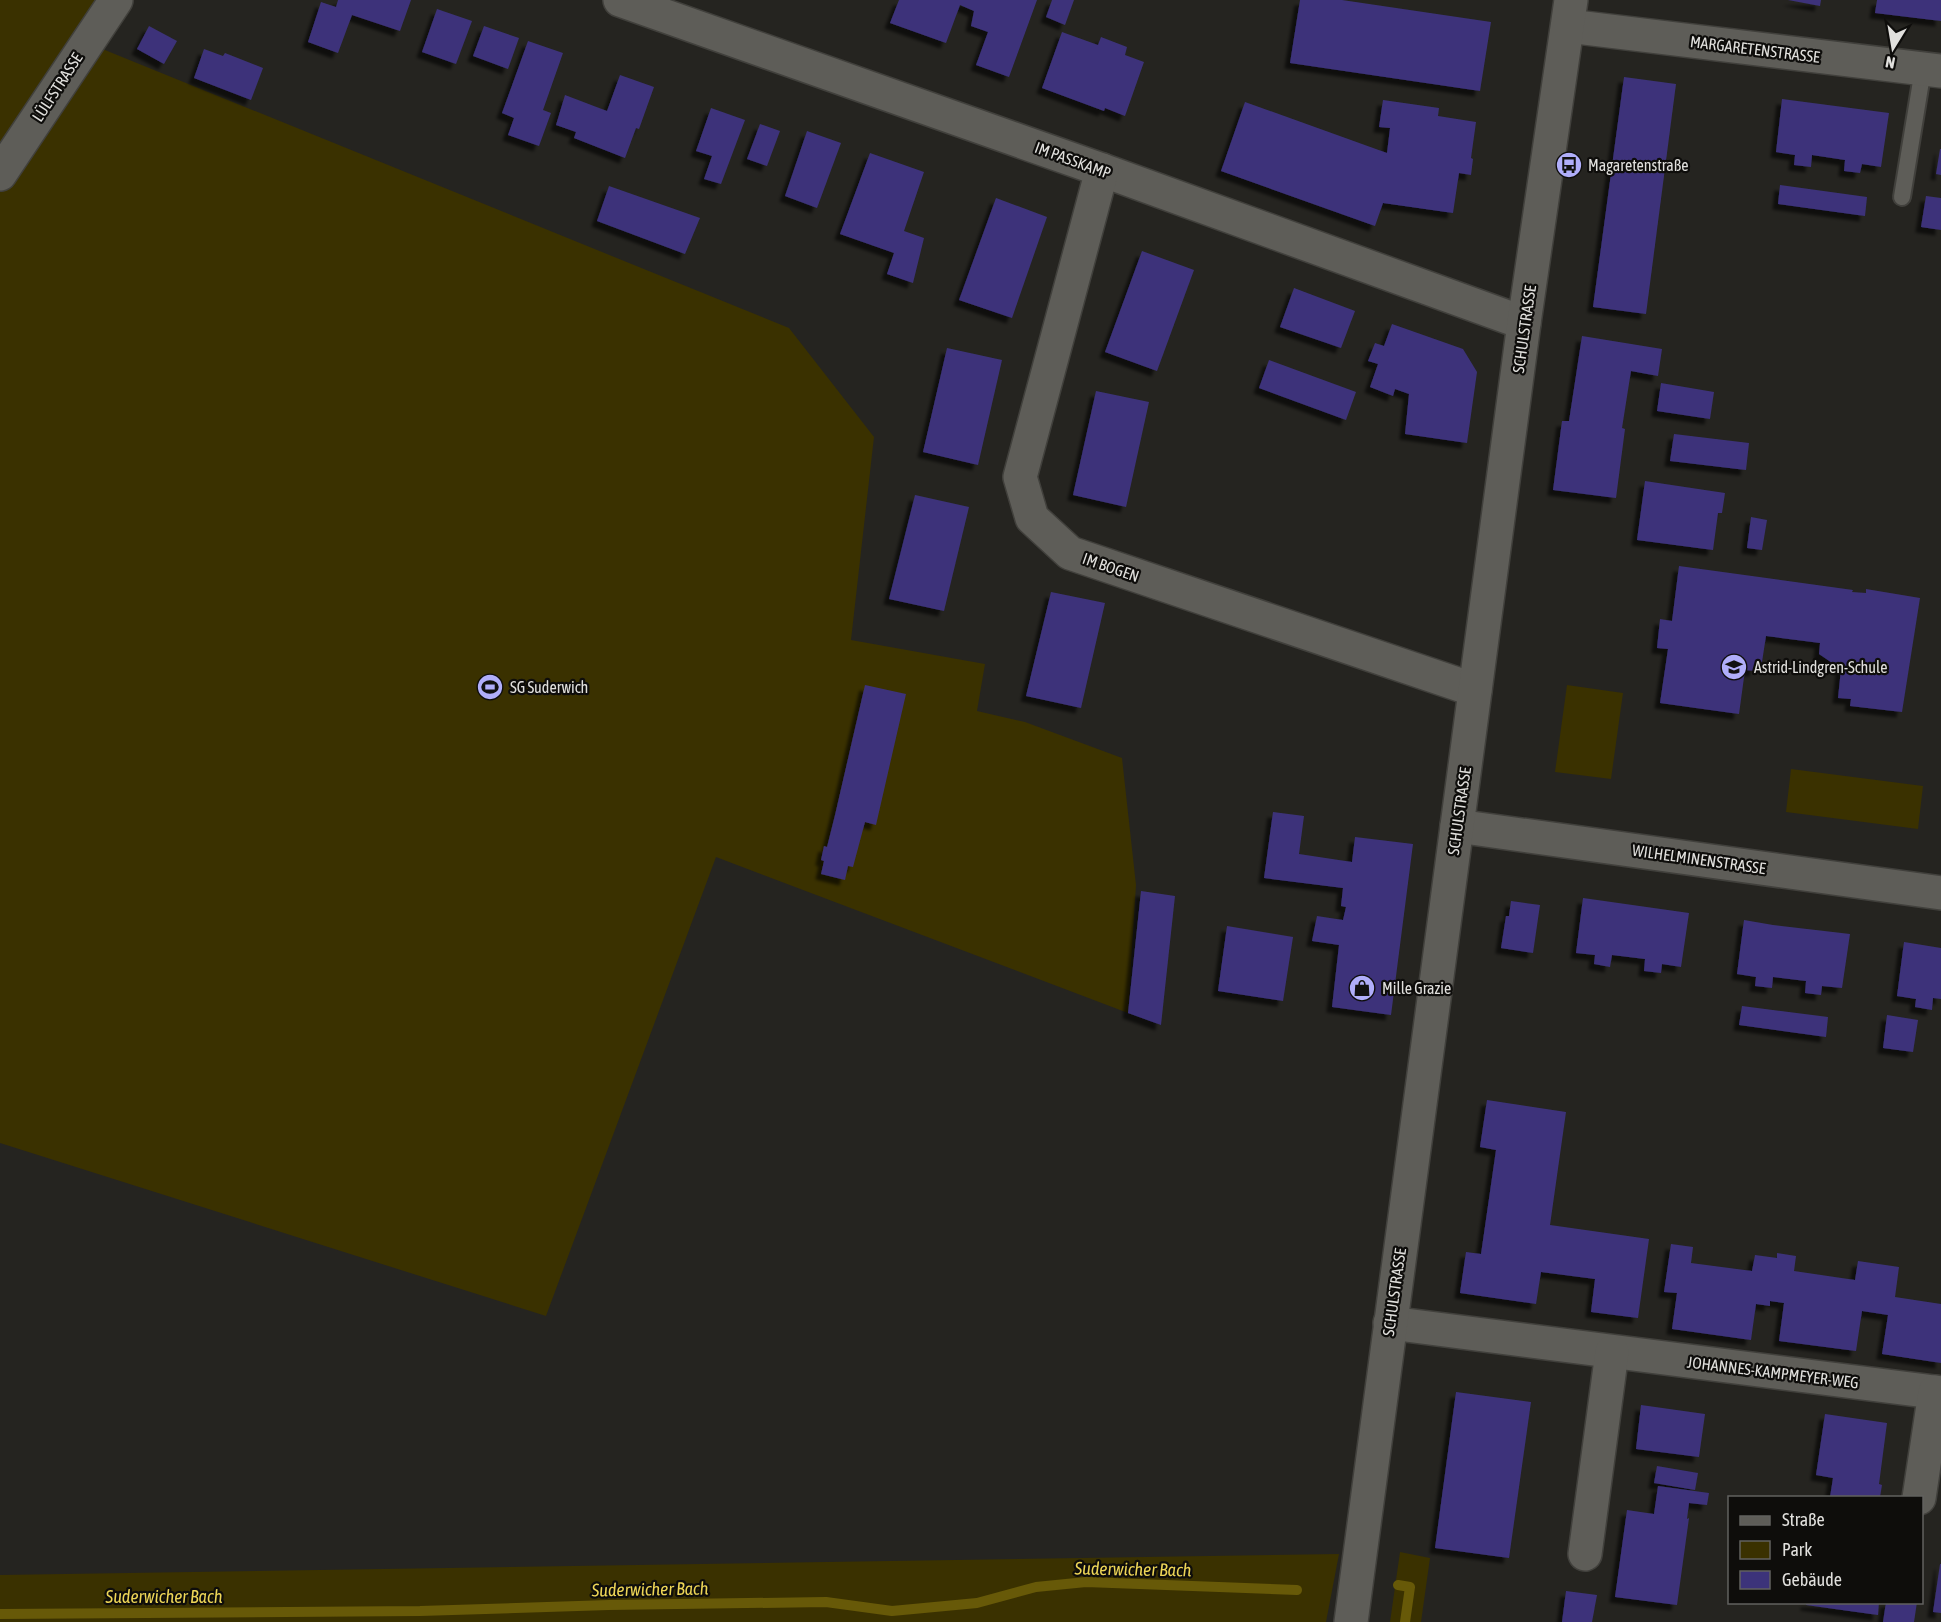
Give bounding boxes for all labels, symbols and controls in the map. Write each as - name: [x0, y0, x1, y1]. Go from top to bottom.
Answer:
- north arrow: [1863, 18, 1923, 78]
- street label: MARGARETENSTRASSE: [1689, 32, 1821, 66]
- street label: LÜLFSTRASSE: [28, 49, 86, 125]
- text: N: [1884, 53, 1896, 72]
- street label: IM PASSKAMP: [1032, 138, 1114, 182]
- bus stop icon: Magaretenstraße: [1554, 150, 1584, 180]
- place label: Magaretenstraße: [1588, 156, 1689, 175]
- street label: SCHULSTRASSE: [1509, 284, 1539, 374]
- street label: IM BOGEN: [1080, 549, 1142, 585]
- school or university icon: Astrid-Lindgren-Schule: [1719, 652, 1749, 682]
- place label: Astrid-Lindgren-Schule: [1754, 658, 1887, 677]
- sports icon: SG Suderwich: [475, 672, 505, 702]
- place label: SG Suderwich: [510, 678, 588, 696]
- street label: SCHULSTRASSE: [1444, 766, 1474, 856]
- street label: WILHELMINENSTRASSE: [1631, 841, 1767, 877]
- shop icon: Mille Grazie: [1347, 973, 1377, 1003]
- place label: Mille Grazie: [1382, 979, 1451, 997]
- street label: SCHULSTRASSE: [1379, 1247, 1409, 1337]
- street label: JOHANNES-KAMPMEYER-WEG: [1686, 1353, 1860, 1391]
- legend: [1728, 1496, 1923, 1604]
- text: Straße: [1782, 1509, 1825, 1530]
- text: Park: [1782, 1539, 1812, 1560]
- water label: Suderwicher Bach: [1073, 1557, 1192, 1581]
- text: Gebäude: [1782, 1569, 1842, 1590]
- water label: Suderwicher Bach: [590, 1577, 709, 1601]
- water label: Suderwicher Bach: [105, 1586, 223, 1607]

